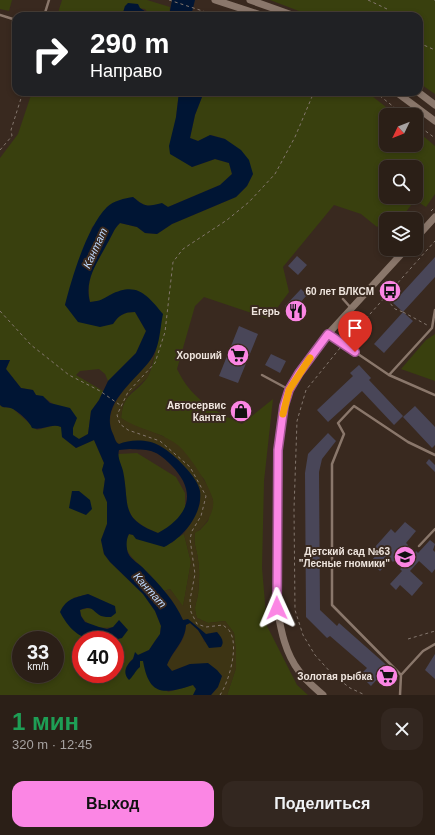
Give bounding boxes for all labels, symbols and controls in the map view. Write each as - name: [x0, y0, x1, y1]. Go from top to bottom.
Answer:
- icon: right: [24, 28, 76, 80]
- text: 290 m: [90, 28, 169, 59]
- text: Направо: [90, 61, 162, 81]
- north arrow: [379, 108, 423, 152]
- map controls: [379, 108, 423, 256]
- button: search: [379, 160, 423, 204]
- button: layers: [379, 212, 423, 256]
- water label: Кантат: [80, 226, 110, 270]
- bus stop icon: 60 лет ВЛКСМ: [377, 278, 403, 304]
- place label: 60 лет ВЛКСМ: [305, 286, 374, 297]
- restaurant icon: Егерь: [283, 298, 309, 324]
- place label: Егерь: [251, 306, 280, 317]
- pin: [338, 311, 372, 352]
- icon: arrive: [344, 317, 366, 339]
- supermarket icon: Хороший: [225, 342, 251, 368]
- place label: Хороший: [177, 350, 222, 361]
- shop icon: Автосервис Кантат: [228, 398, 254, 424]
- place label: Автосервис Кантат: [167, 400, 226, 423]
- school or university icon: Детский сад №63 "Лесные гномики": [392, 544, 418, 570]
- place label: Детский сад №63 "Лесные гномики": [299, 546, 390, 569]
- water label: Кантат: [131, 570, 169, 610]
- position arrow: [256, 587, 298, 629]
- speed limit sign: 40: [72, 631, 124, 683]
- text: 33: [27, 641, 49, 663]
- text: km/h: [27, 661, 49, 672]
- supermarket icon: Золотая рыбка: [374, 663, 400, 689]
- place label: Золотая рыбка: [297, 671, 372, 682]
- text: 1 мин: [12, 708, 79, 735]
- button: close: [381, 708, 423, 750]
- text: 320 m · 12:45: [12, 737, 92, 752]
- button: Выход: [12, 781, 214, 827]
- button: Поделиться: [222, 781, 423, 827]

